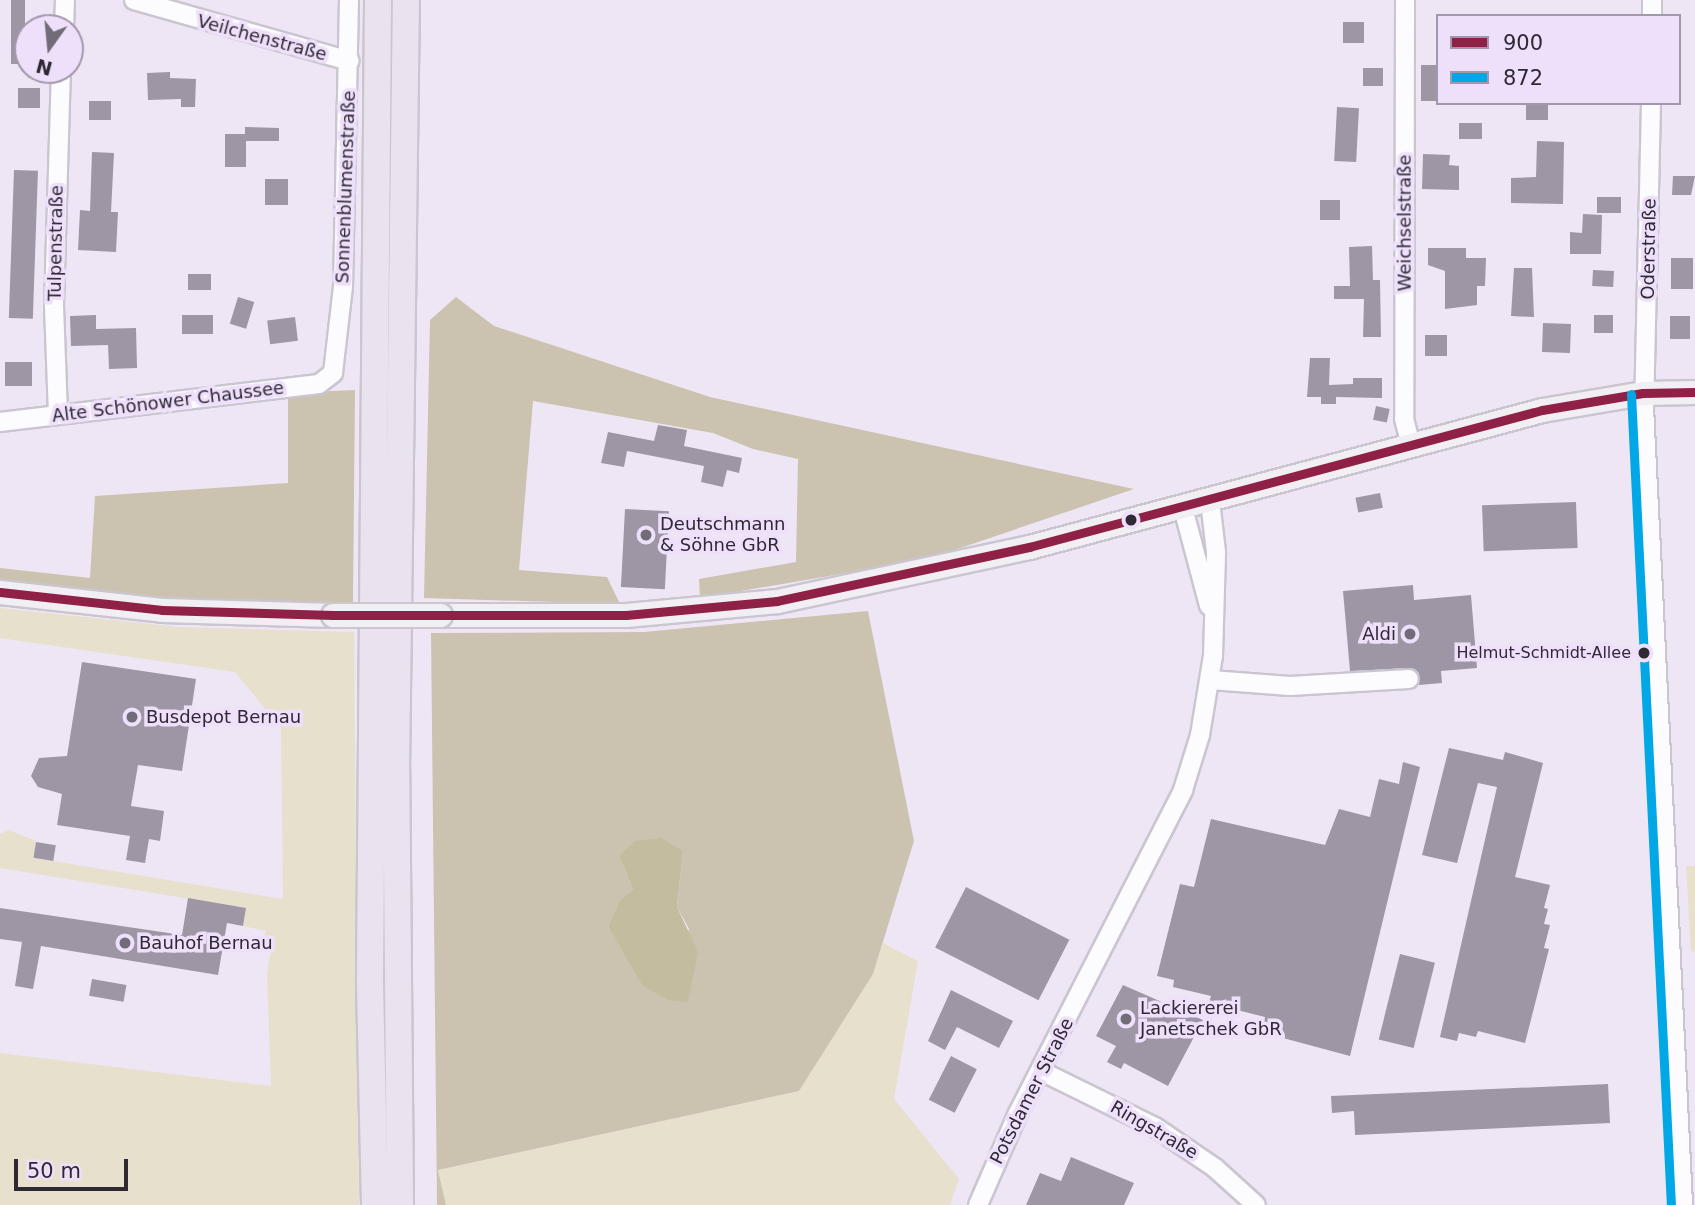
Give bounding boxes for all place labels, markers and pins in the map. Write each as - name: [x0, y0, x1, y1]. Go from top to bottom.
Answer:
- unlabelled marker: [1124, 513, 1138, 527]
- place label: Deutschmann & Söhne GbR: [660, 514, 785, 556]
- marker: Deutschmann & Söhne GbR: [638, 527, 654, 543]
- place label: Aldi: [1362, 623, 1396, 645]
- marker: Aldi: [1402, 626, 1418, 642]
- place label: Helmut-Schmidt-Allee: [1456, 643, 1631, 663]
- marker: Helmut-Schmidt-Allee: [1637, 646, 1651, 660]
- place label: Busdepot Bernau: [146, 706, 301, 728]
- marker: Busdepot Bernau: [124, 709, 140, 725]
- place label: Bauhof Bernau: [139, 932, 273, 954]
- marker: Bauhof Bernau: [117, 935, 133, 951]
- place label: Lackiererei Janetschek GbR: [1140, 998, 1282, 1040]
- marker: Lackiererei Janetschek GbR: [1118, 1011, 1134, 1027]

